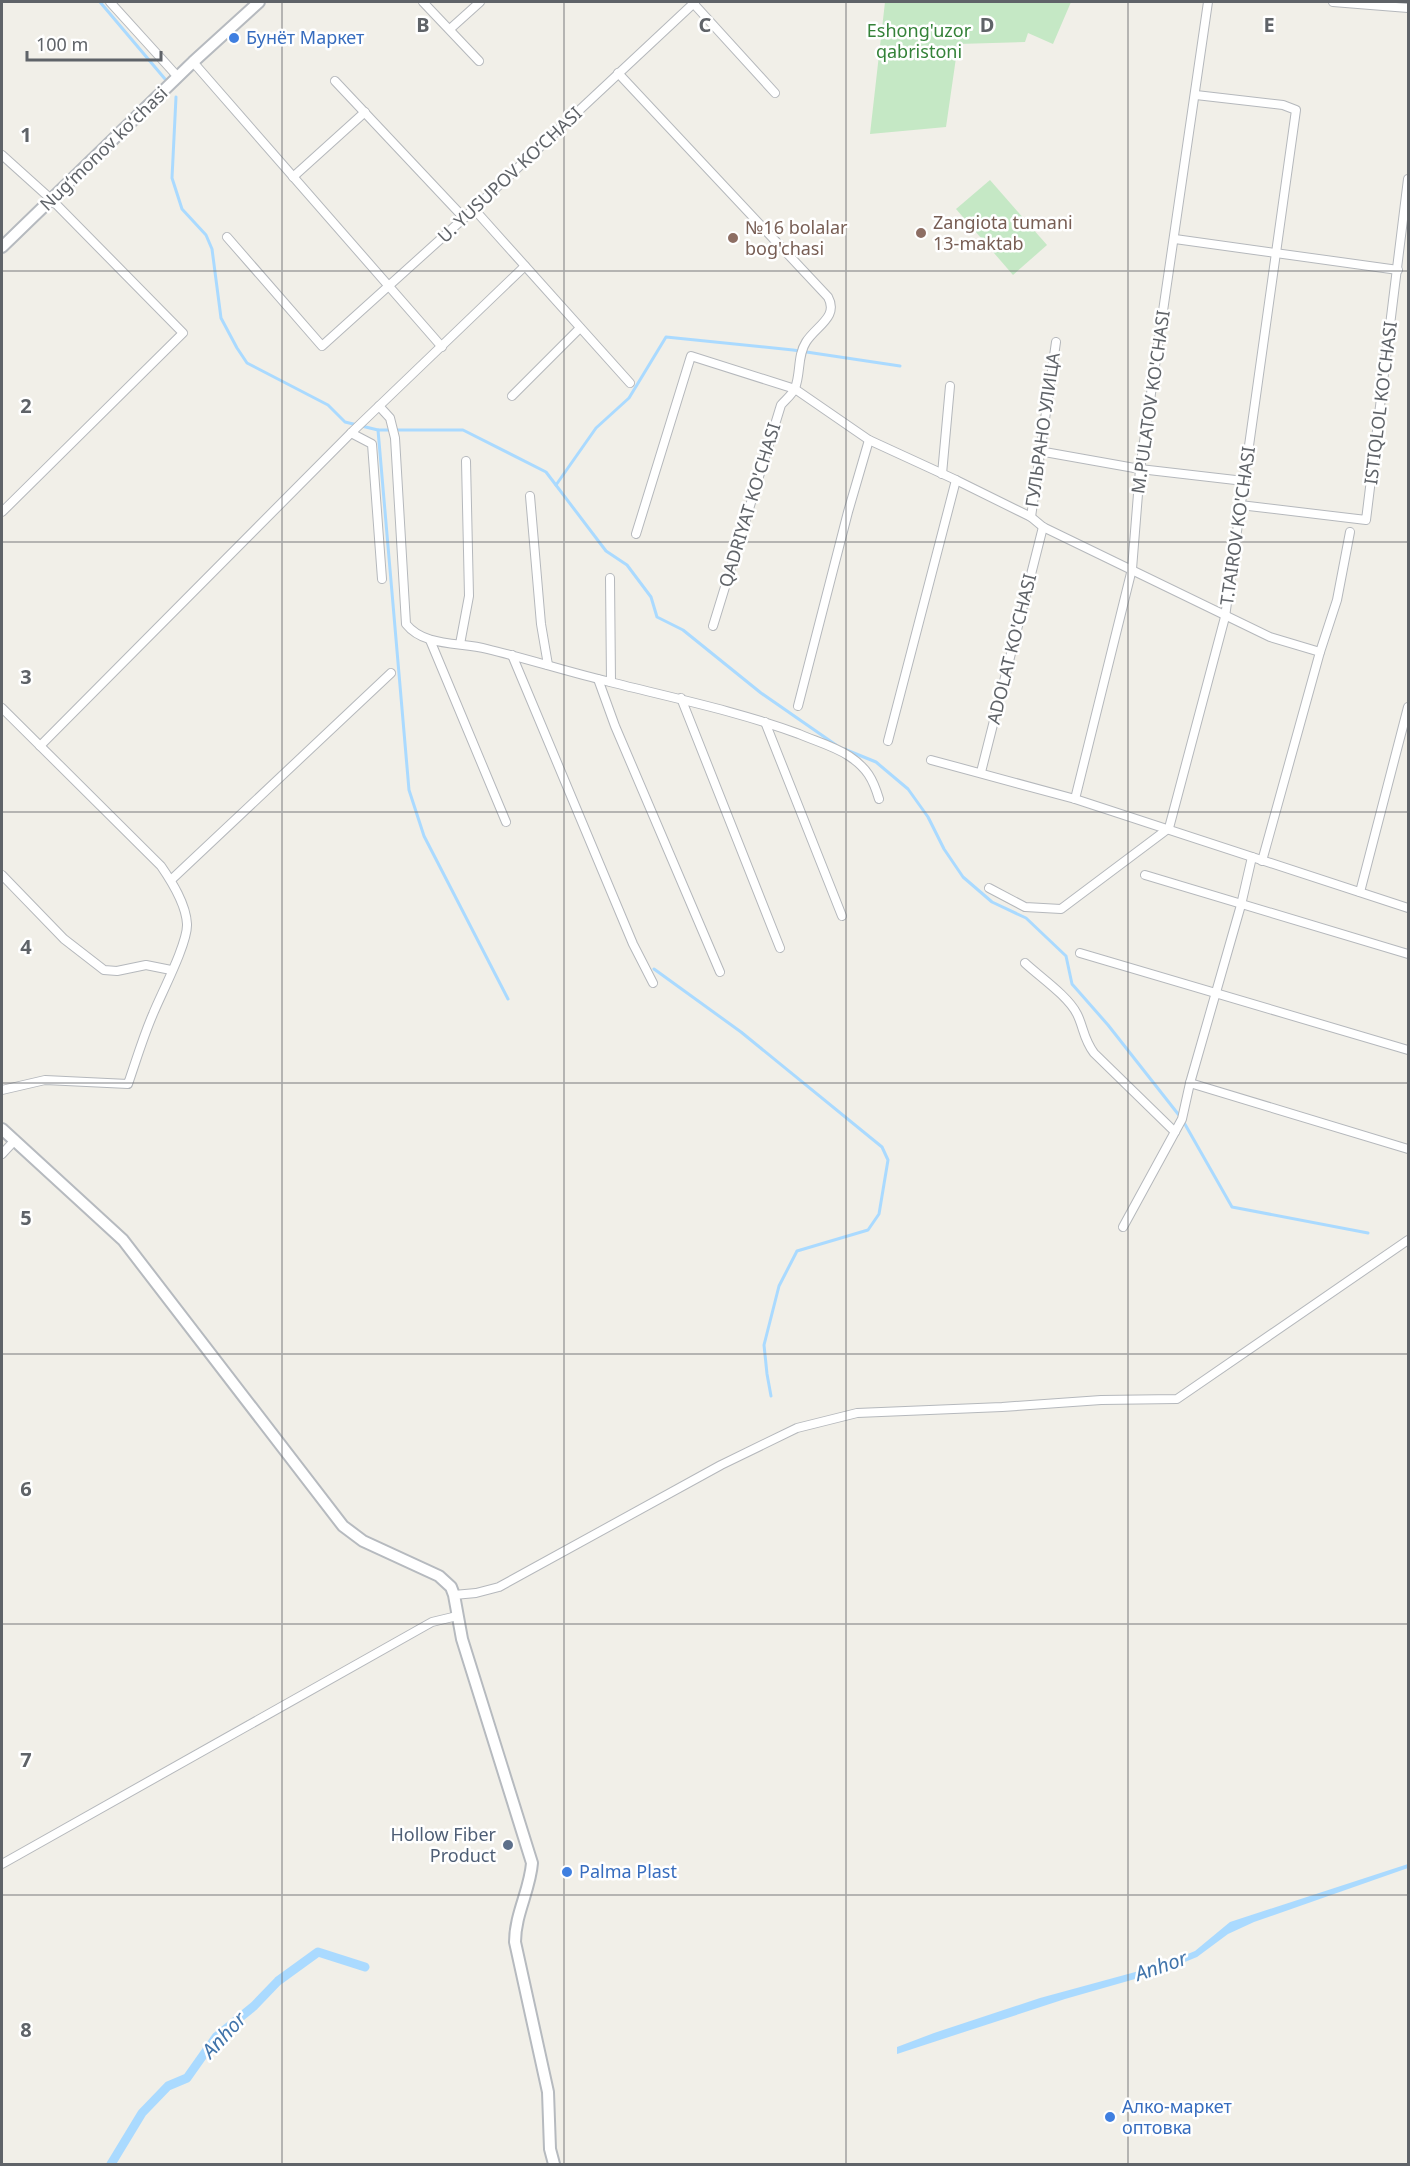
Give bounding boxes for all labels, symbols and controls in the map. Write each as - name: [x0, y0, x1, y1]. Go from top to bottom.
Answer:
- text: B: [416, 11, 430, 38]
- text: C: [699, 11, 712, 38]
- text: D: [980, 11, 994, 38]
- text: E: [1263, 11, 1275, 38]
- park label: Eshong'uzor qabristoni: [867, 18, 972, 63]
- scale bar: [27, 24, 160, 62]
- place label: Бунёт Маркет: [246, 25, 365, 49]
- marker: Бунёт Маркет: [227, 31, 241, 45]
- text: 100 m: [36, 32, 88, 56]
- street label: Nugʻmonov koʻchasi: [34, 81, 172, 216]
- street label: U. YUSUPOV KO‘CHASI: [432, 101, 587, 248]
- text: 1: [20, 121, 32, 148]
- place label: Zangiota tumani 13-maktab: [933, 210, 1073, 255]
- place label: №16 bolalar bog'chasi: [745, 215, 848, 260]
- marker: Zangiota tumani 13-maktab: [914, 226, 928, 240]
- marker: №16 bolalar bog'chasi: [726, 231, 740, 245]
- street label: M.PULATOV KO'CHASI: [1125, 309, 1175, 495]
- street label: ISTIQLOL KO'CHASI: [1358, 320, 1402, 486]
- street label: ГУЛЬРАНО УЛИЦА: [1019, 351, 1065, 509]
- text: 2: [20, 392, 32, 419]
- street label: QADRIYAT KO'CHASI: [713, 420, 785, 590]
- street label: T.TAIROV KO'CHASI: [1214, 445, 1260, 607]
- street label: ADOLAT KO'CHASI: [981, 571, 1041, 726]
- text: 3: [20, 663, 32, 690]
- text: 4: [20, 933, 32, 960]
- text: 5: [20, 1204, 32, 1231]
- text: 6: [20, 1475, 32, 1502]
- text: 7: [20, 1746, 32, 1773]
- place label: Hollow Fiber Product: [390, 1822, 497, 1867]
- marker: Hollow Fiber Product: [501, 1838, 515, 1852]
- place label: Palma Plast: [579, 1859, 677, 1883]
- marker: Palma Plast: [560, 1865, 574, 1879]
- water label: Anhor: [1129, 1944, 1192, 1988]
- water label: Anhor: [194, 2005, 252, 2065]
- text: 8: [20, 2016, 32, 2043]
- place label: Алко-маркет оптовка: [1122, 2094, 1232, 2139]
- marker: Алко-маркет оптовка: [1103, 2110, 1117, 2124]

